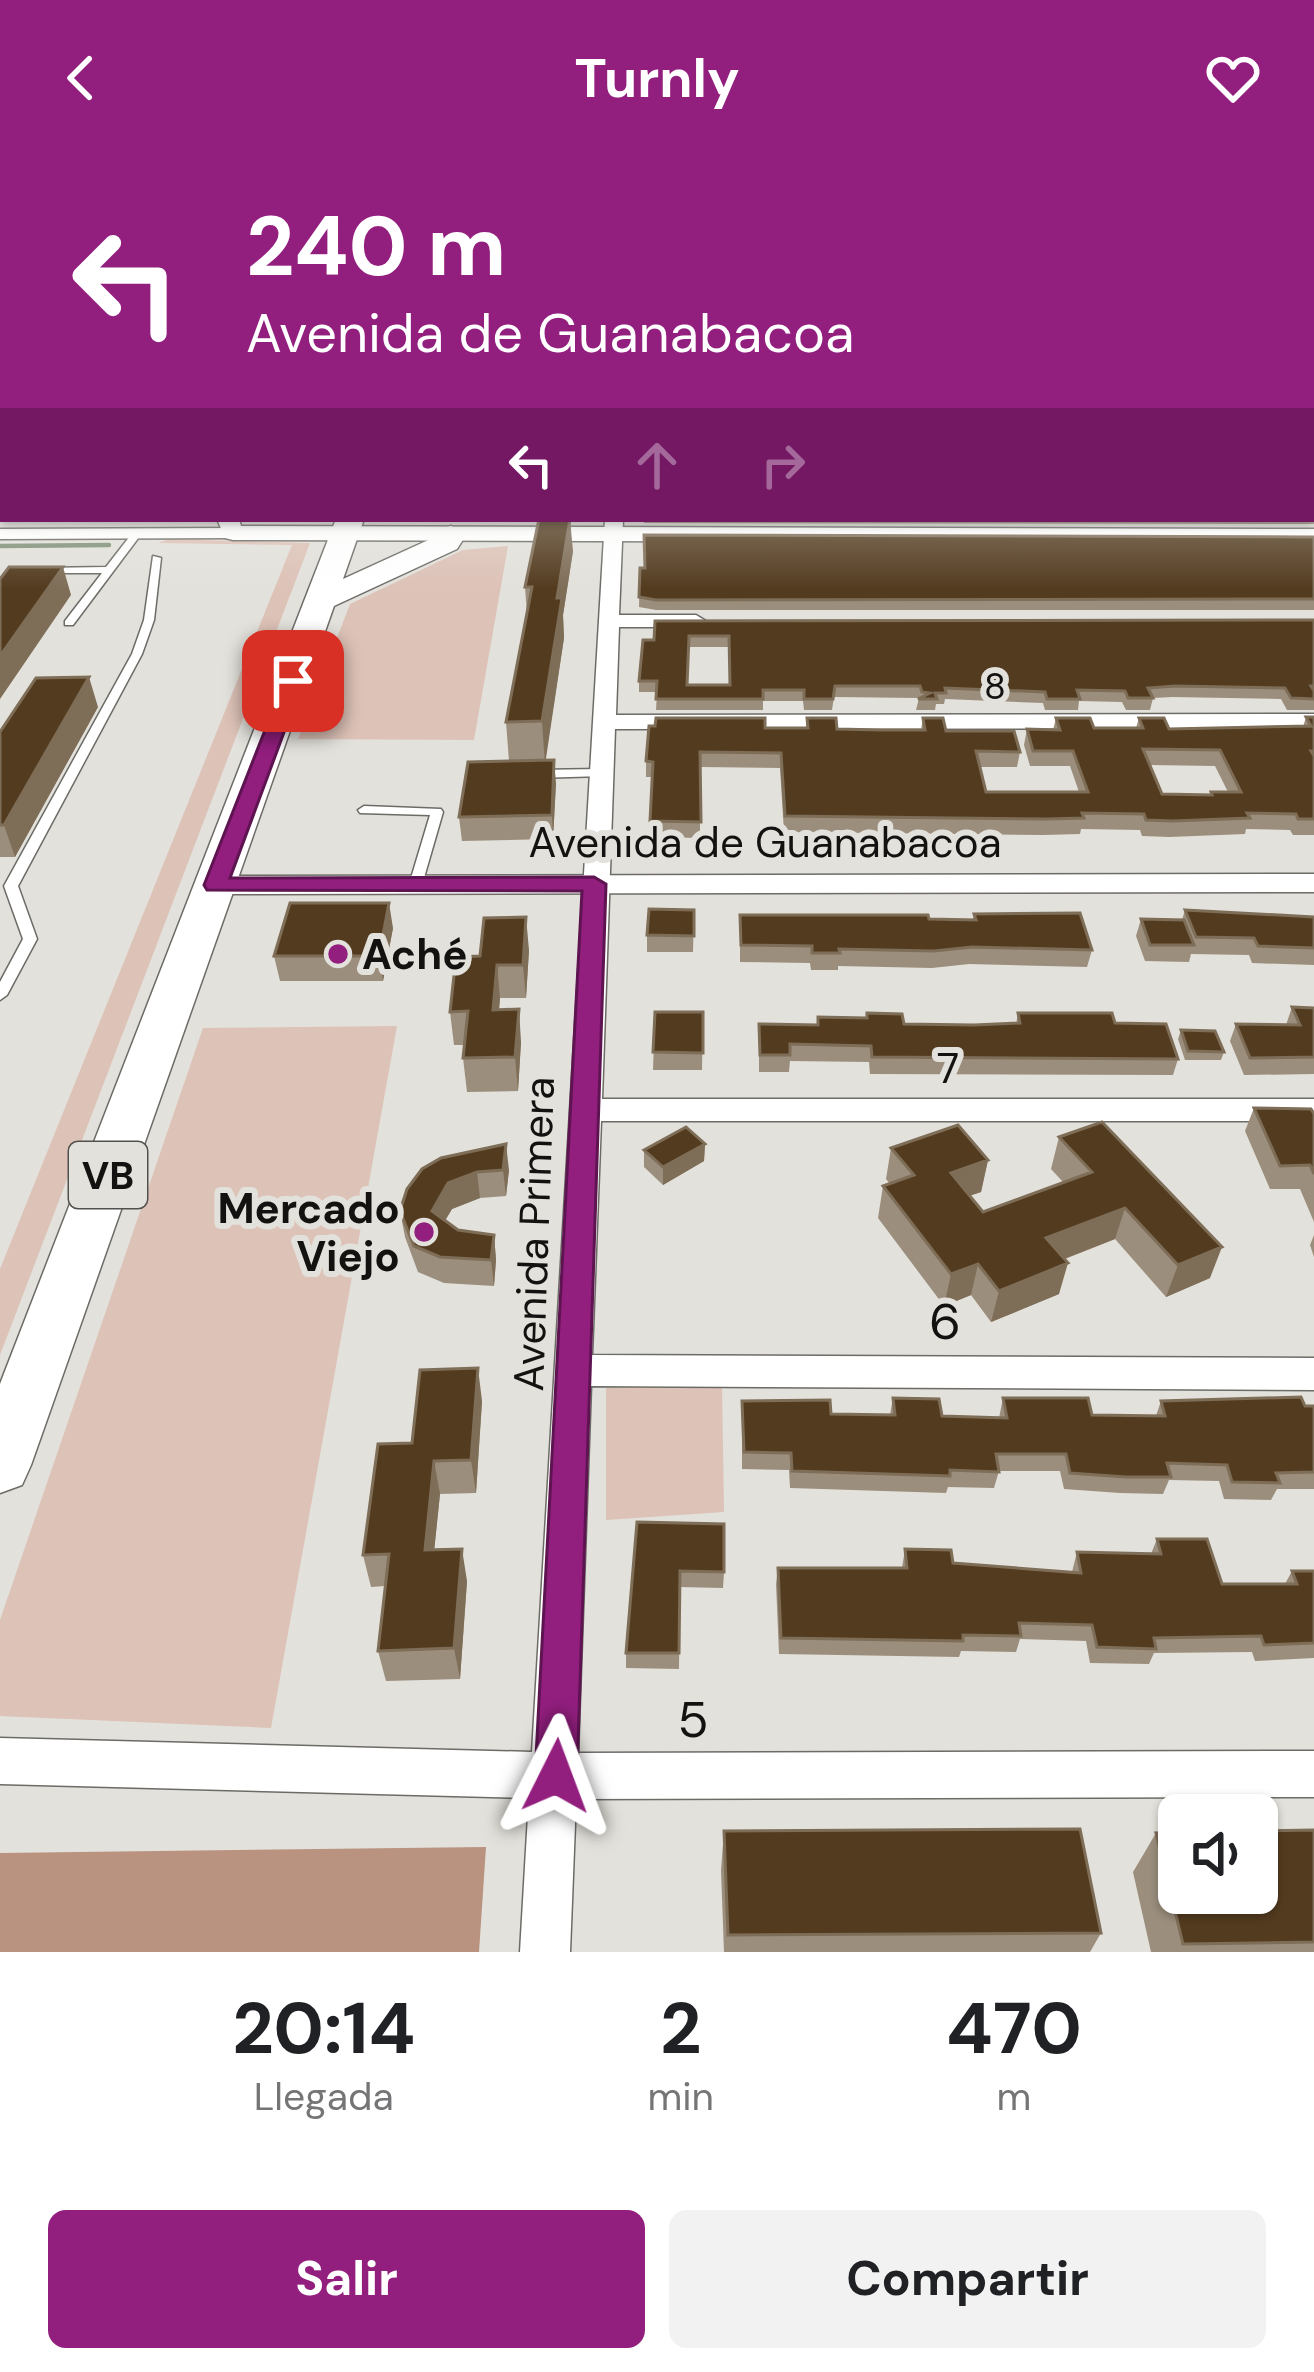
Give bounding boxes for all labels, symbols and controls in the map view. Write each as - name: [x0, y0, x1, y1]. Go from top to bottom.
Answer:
- text: Turnly: [574, 43, 740, 114]
- icon: back: [48, 45, 114, 111]
- icon: heart: [1200, 45, 1266, 111]
- text: 240 m: [246, 192, 506, 301]
- icon: left: [48, 204, 204, 360]
- text: Avenida de Guanabacoa: [246, 298, 854, 369]
- icon: left: [498, 432, 564, 498]
- icon: ahead: [624, 432, 690, 498]
- icon: right: [750, 432, 816, 498]
- pin: [242, 630, 344, 732]
- icon: arrive: [260, 648, 326, 714]
- street label: 8: [984, 663, 1006, 710]
- street label: Avenida de Guanabacoa: [528, 815, 1002, 870]
- place label: Aché: [362, 927, 468, 982]
- marker: Aché: [325, 941, 351, 967]
- street label: 7: [937, 1041, 959, 1096]
- street label: Avenida Primera: [501, 1076, 567, 1392]
- road number: VB: [69, 1142, 147, 1208]
- place label: Mercado Viejo: [217, 1181, 400, 1284]
- marker: Mercado Viejo: [411, 1219, 437, 1245]
- street label: 6: [929, 1288, 961, 1355]
- street label: 5: [677, 1686, 709, 1753]
- position arrow: [493, 1713, 619, 1839]
- map controls: [1158, 1794, 1278, 1914]
- button: sound: [1158, 1794, 1278, 1914]
- text: 20:14: [232, 1982, 415, 2075]
- text: 2: [660, 1982, 702, 2075]
- text: 470: [946, 1982, 1082, 2075]
- text: Llegada: [254, 2071, 394, 2122]
- text: min: [647, 2071, 714, 2122]
- text: m: [997, 2071, 1031, 2122]
- button: Salir: [48, 2210, 645, 2348]
- button: Compartir: [669, 2210, 1266, 2348]

